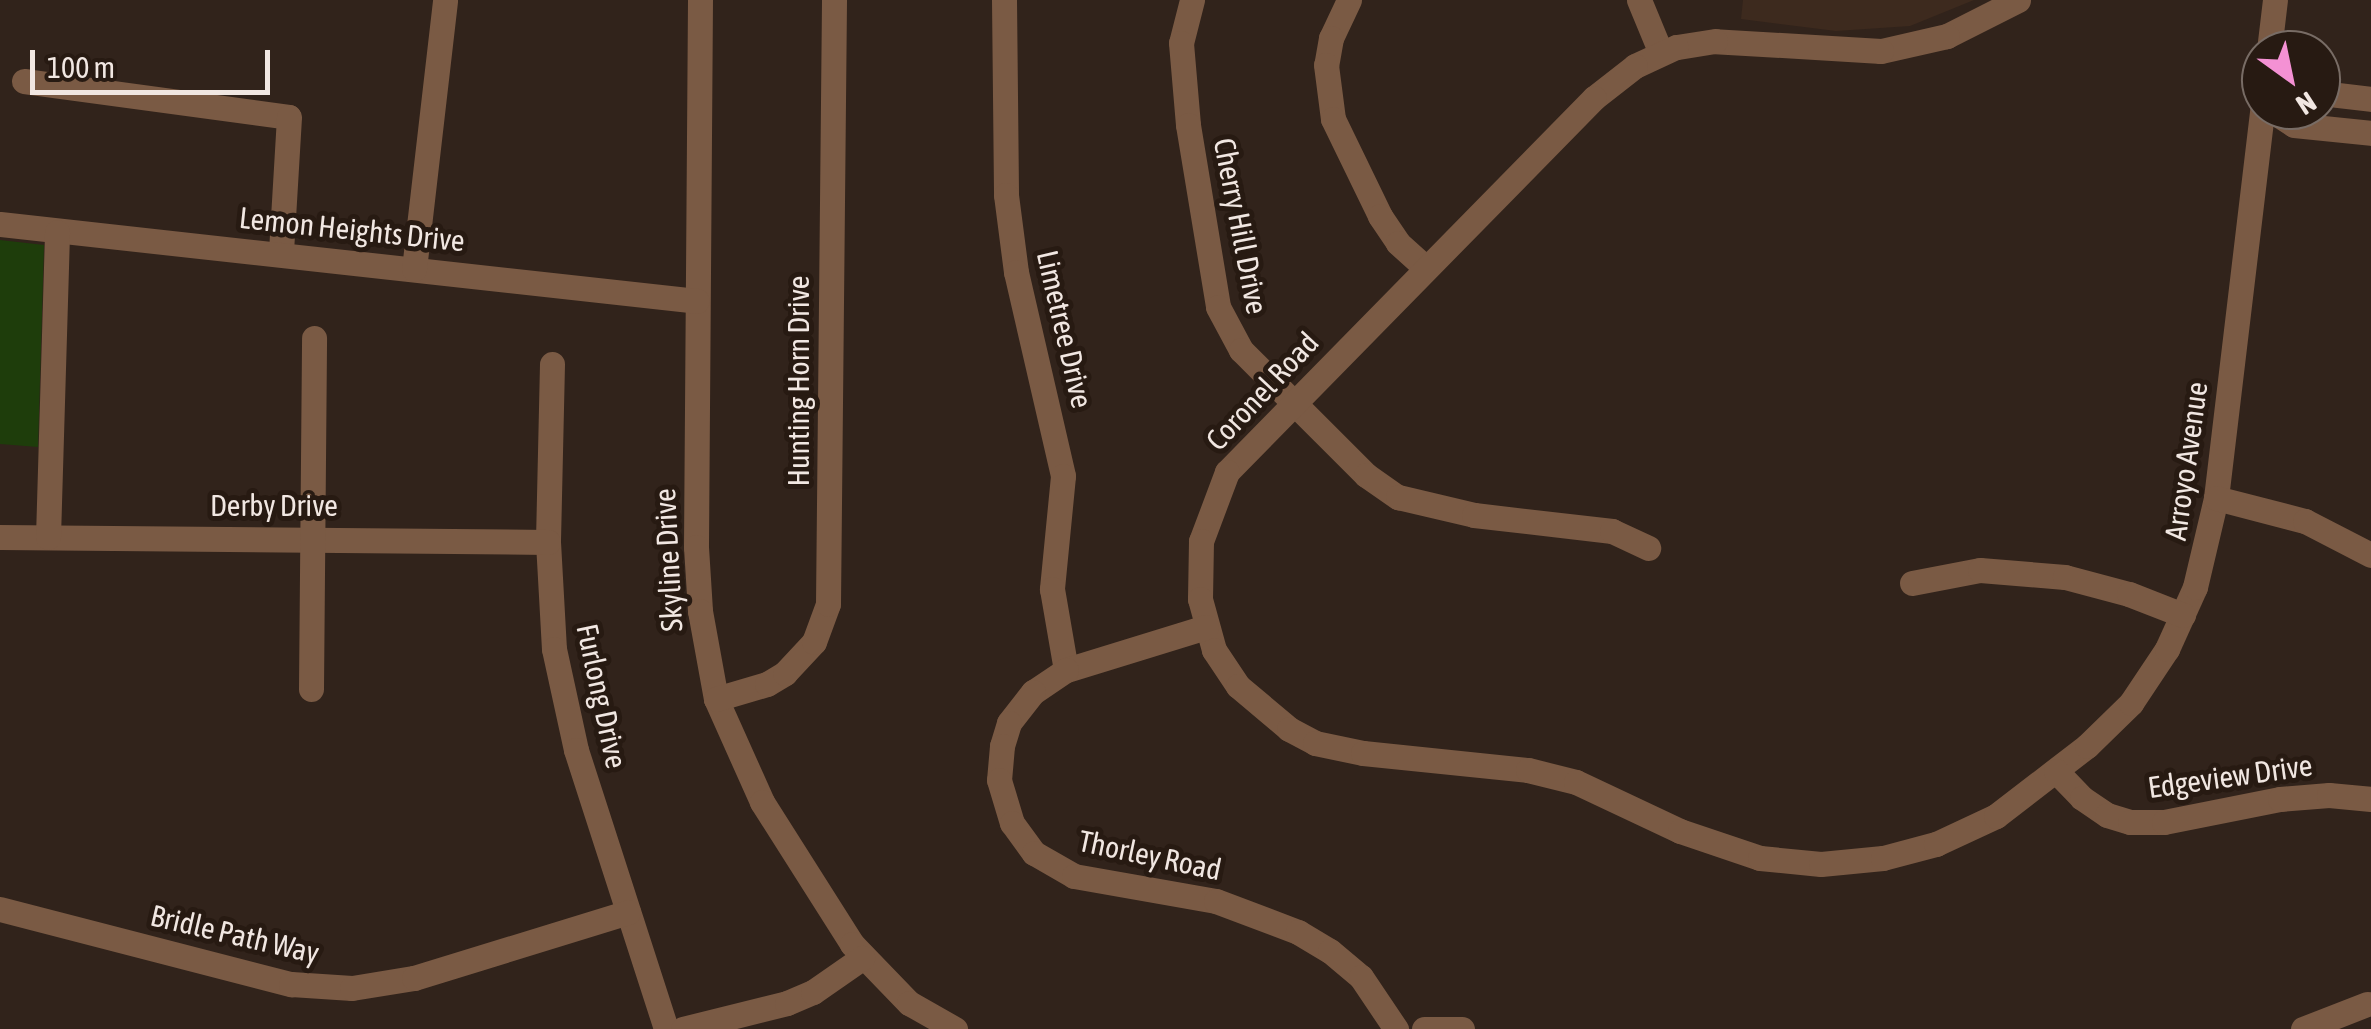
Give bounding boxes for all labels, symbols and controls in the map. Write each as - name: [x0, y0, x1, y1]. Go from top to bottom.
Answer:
- scale bar: [35, 30, 275, 92]
- north arrow: [2241, 30, 2341, 130]
- text: 100 m: [47, 50, 115, 84]
- text: N: [2291, 86, 2322, 121]
- street label: Cherry Hill Drive: [1206, 135, 1276, 317]
- street label: Lemon Heights Drive: [237, 199, 467, 259]
- street label: Limetree Drive: [1029, 247, 1101, 411]
- street label: Hunting Horn Drive: [780, 276, 816, 486]
- street label: Coronel Road: [1198, 325, 1326, 457]
- street label: Arroyo Avenue: [2157, 380, 2215, 542]
- street label: Derby Drive: [210, 487, 338, 523]
- street label: Skyline Drive: [646, 487, 690, 633]
- street label: Furlong Drive: [569, 621, 635, 771]
- street label: Edgeview Drive: [2146, 747, 2314, 805]
- street label: Thorley Road: [1075, 822, 1225, 888]
- street label: Bridle Path Way: [147, 897, 323, 971]

